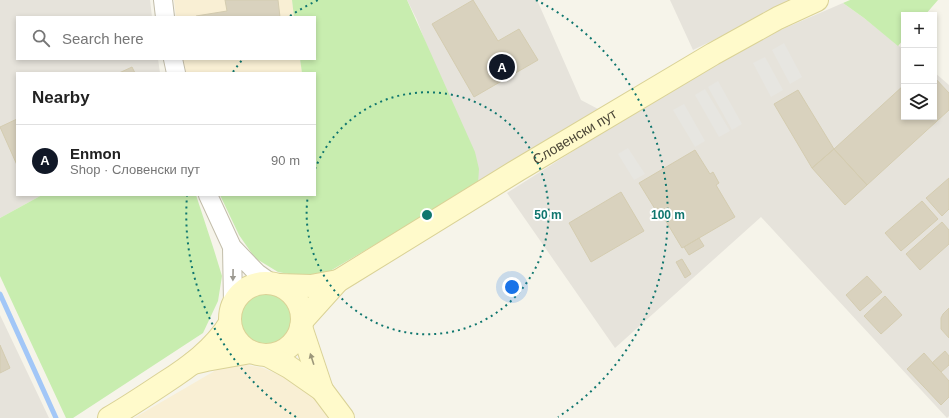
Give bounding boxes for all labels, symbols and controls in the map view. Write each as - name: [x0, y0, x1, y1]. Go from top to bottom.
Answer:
- map controls: [901, 12, 937, 120]
- button: +: [901, 12, 937, 48]
- search box: [16, 16, 316, 60]
- icon: search: [30, 27, 52, 49]
- text: Search here: [62, 30, 144, 47]
- button: −: [901, 48, 937, 84]
- pin: A: [489, 52, 515, 82]
- button: layers: [901, 84, 937, 120]
- text: Nearby: [32, 88, 90, 107]
- street label: Словенски пут: [530, 105, 620, 168]
- text: Enmon: [70, 145, 121, 162]
- text: A: [40, 153, 50, 168]
- text: 90 m: [271, 153, 300, 168]
- text: Shop · Словенски пут: [70, 162, 200, 177]
- centre of rings: [420, 208, 434, 222]
- text: 50 m: [534, 208, 562, 222]
- text: 100 m: [651, 208, 685, 222]
- one-way arrow: [230, 269, 236, 282]
- your location: [502, 277, 522, 297]
- one-way arrow: [309, 352, 315, 364]

